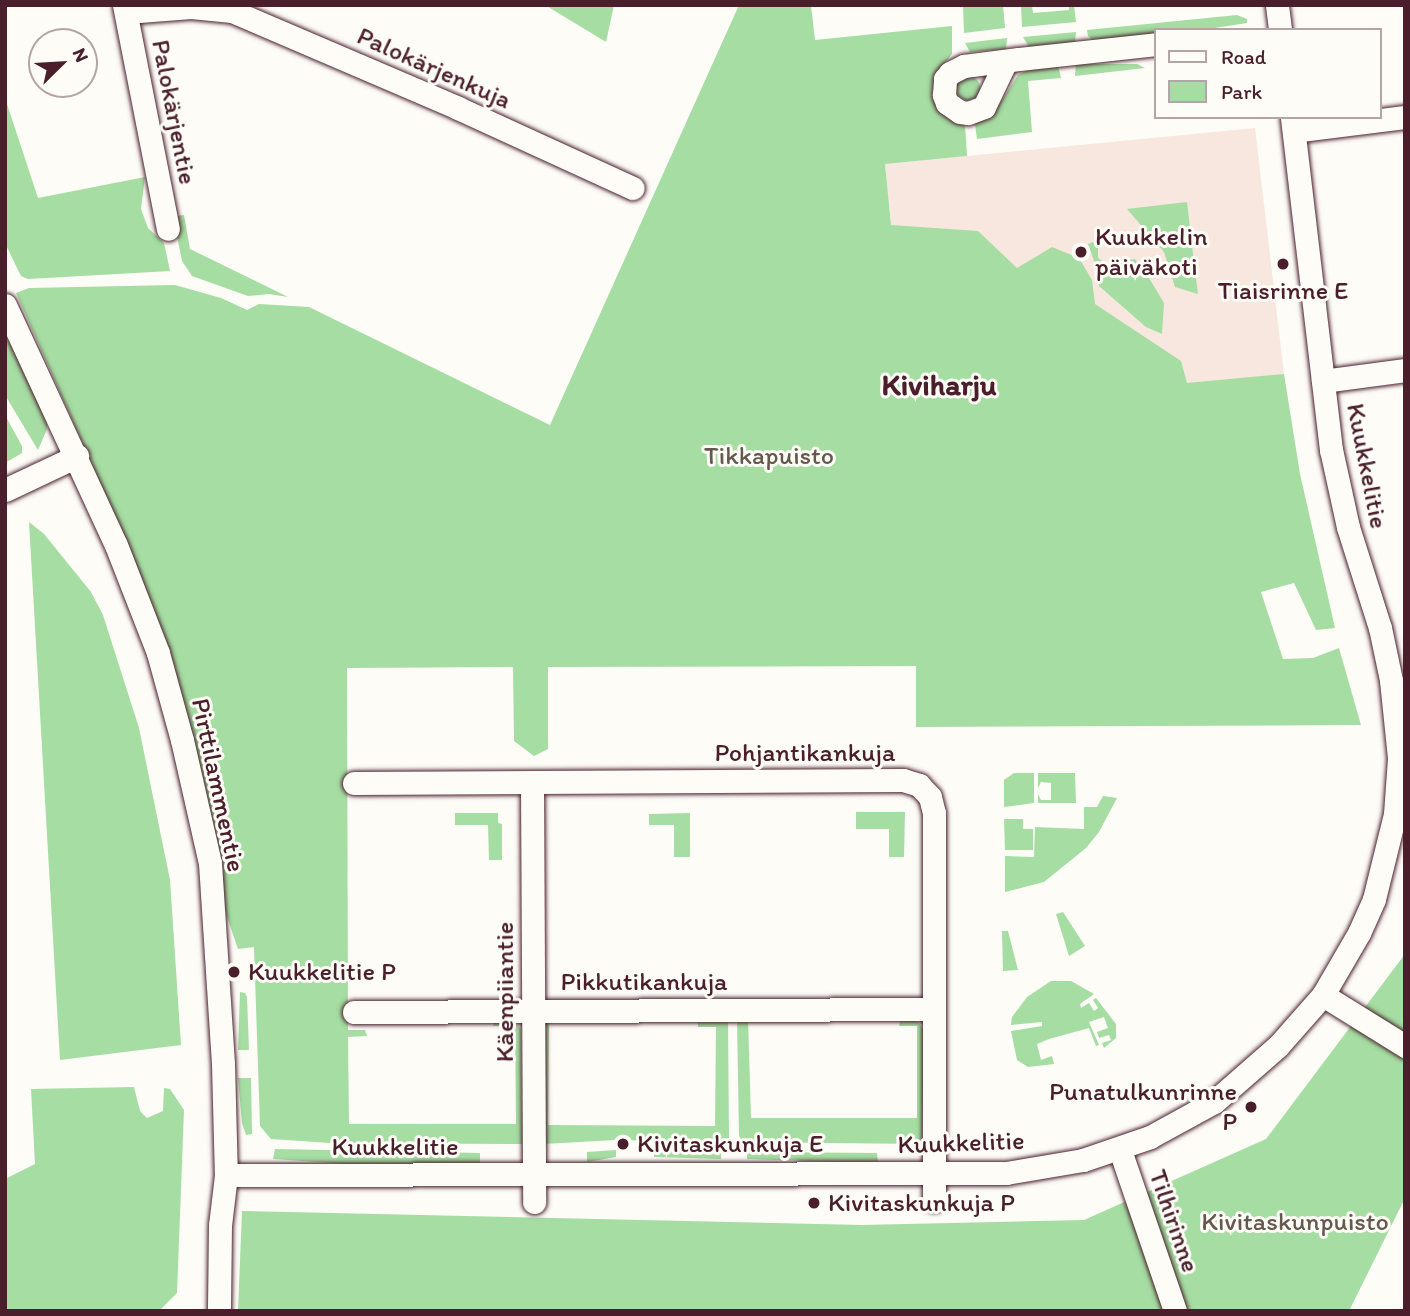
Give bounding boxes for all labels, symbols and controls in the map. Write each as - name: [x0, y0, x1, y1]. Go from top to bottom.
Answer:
- street label: Palokärjenkuja: [352, 20, 516, 116]
- north arrow: [28, 28, 98, 98]
- legend: [1154, 28, 1382, 119]
- street label: Palokärjentie: [145, 37, 203, 187]
- text: Road: [1221, 44, 1266, 69]
- text: N: [68, 45, 94, 66]
- text: Park: [1221, 79, 1262, 104]
- place label: Kuukkelin päiväkoti: [1095, 221, 1208, 282]
- marker: Kuukkelin päiväkoti: [1073, 244, 1089, 260]
- marker: Tiaisrinne E: [1275, 256, 1291, 272]
- place label: Tiaisrinne E: [1218, 275, 1348, 307]
- district label: Kiviharju: [881, 367, 997, 403]
- street label: Kuukkelitie: [1340, 401, 1394, 531]
- park label: Tikkapuisto: [704, 440, 834, 472]
- street label: Pirttilammentie: [184, 695, 252, 875]
- street label: Pohjantikankuja: [715, 737, 895, 769]
- street label: Käenpiiantie: [489, 922, 521, 1062]
- place label: Kuukkelitie P: [248, 956, 396, 988]
- marker: Kuukkelitie P: [226, 964, 242, 980]
- street label: Pikkutikankuja: [560, 966, 728, 998]
- place label: Punatulkunrinne P: [1049, 1076, 1237, 1138]
- marker: Punatulkunrinne P: [1243, 1099, 1259, 1115]
- street label: Kuukkelitie: [897, 1125, 1025, 1161]
- place label: Kivitaskunkuja E: [637, 1128, 823, 1160]
- street label: Kuukkelitie: [331, 1131, 459, 1163]
- marker: Kivitaskunkuja E: [615, 1136, 631, 1152]
- street label: Tilhirinne: [1142, 1166, 1206, 1276]
- place label: Kivitaskunkuja P: [828, 1187, 1015, 1219]
- marker: Kivitaskunkuja P: [806, 1195, 822, 1211]
- park label: Kivitaskunpuisto: [1201, 1206, 1389, 1238]

